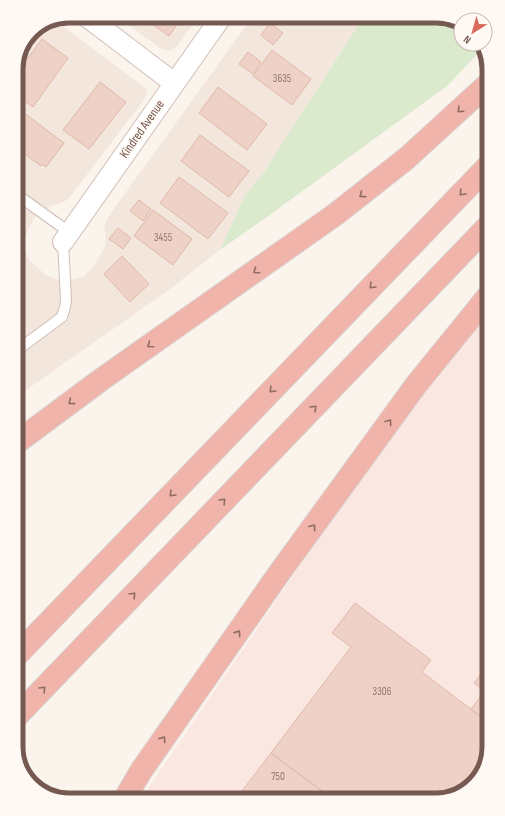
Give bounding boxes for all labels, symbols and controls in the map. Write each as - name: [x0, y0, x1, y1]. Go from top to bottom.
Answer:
- north arrow: [453, 12, 493, 52]
- text: N: [461, 33, 474, 47]
- house number: 3635: [273, 72, 291, 85]
- street label: Kindred Avenue: [116, 97, 168, 161]
- one-way arrow: [458, 105, 465, 112]
- one-way arrow: [459, 188, 467, 196]
- one-way arrow: [359, 190, 366, 197]
- house number: 3455: [154, 231, 172, 244]
- one-way arrow: [254, 266, 261, 273]
- one-way arrow: [369, 281, 377, 289]
- one-way arrow: [147, 340, 154, 348]
- one-way arrow: [269, 385, 277, 393]
- one-way arrow: [68, 397, 75, 404]
- one-way arrow: [309, 405, 316, 413]
- one-way arrow: [384, 419, 391, 426]
- one-way arrow: [169, 489, 177, 497]
- one-way arrow: [219, 498, 226, 506]
- one-way arrow: [308, 524, 316, 531]
- one-way arrow: [128, 592, 136, 600]
- one-way arrow: [233, 630, 241, 637]
- house number: 3306: [373, 685, 392, 698]
- one-way arrow: [38, 686, 46, 694]
- one-way arrow: [158, 737, 165, 744]
- house number: 750: [271, 770, 285, 783]

